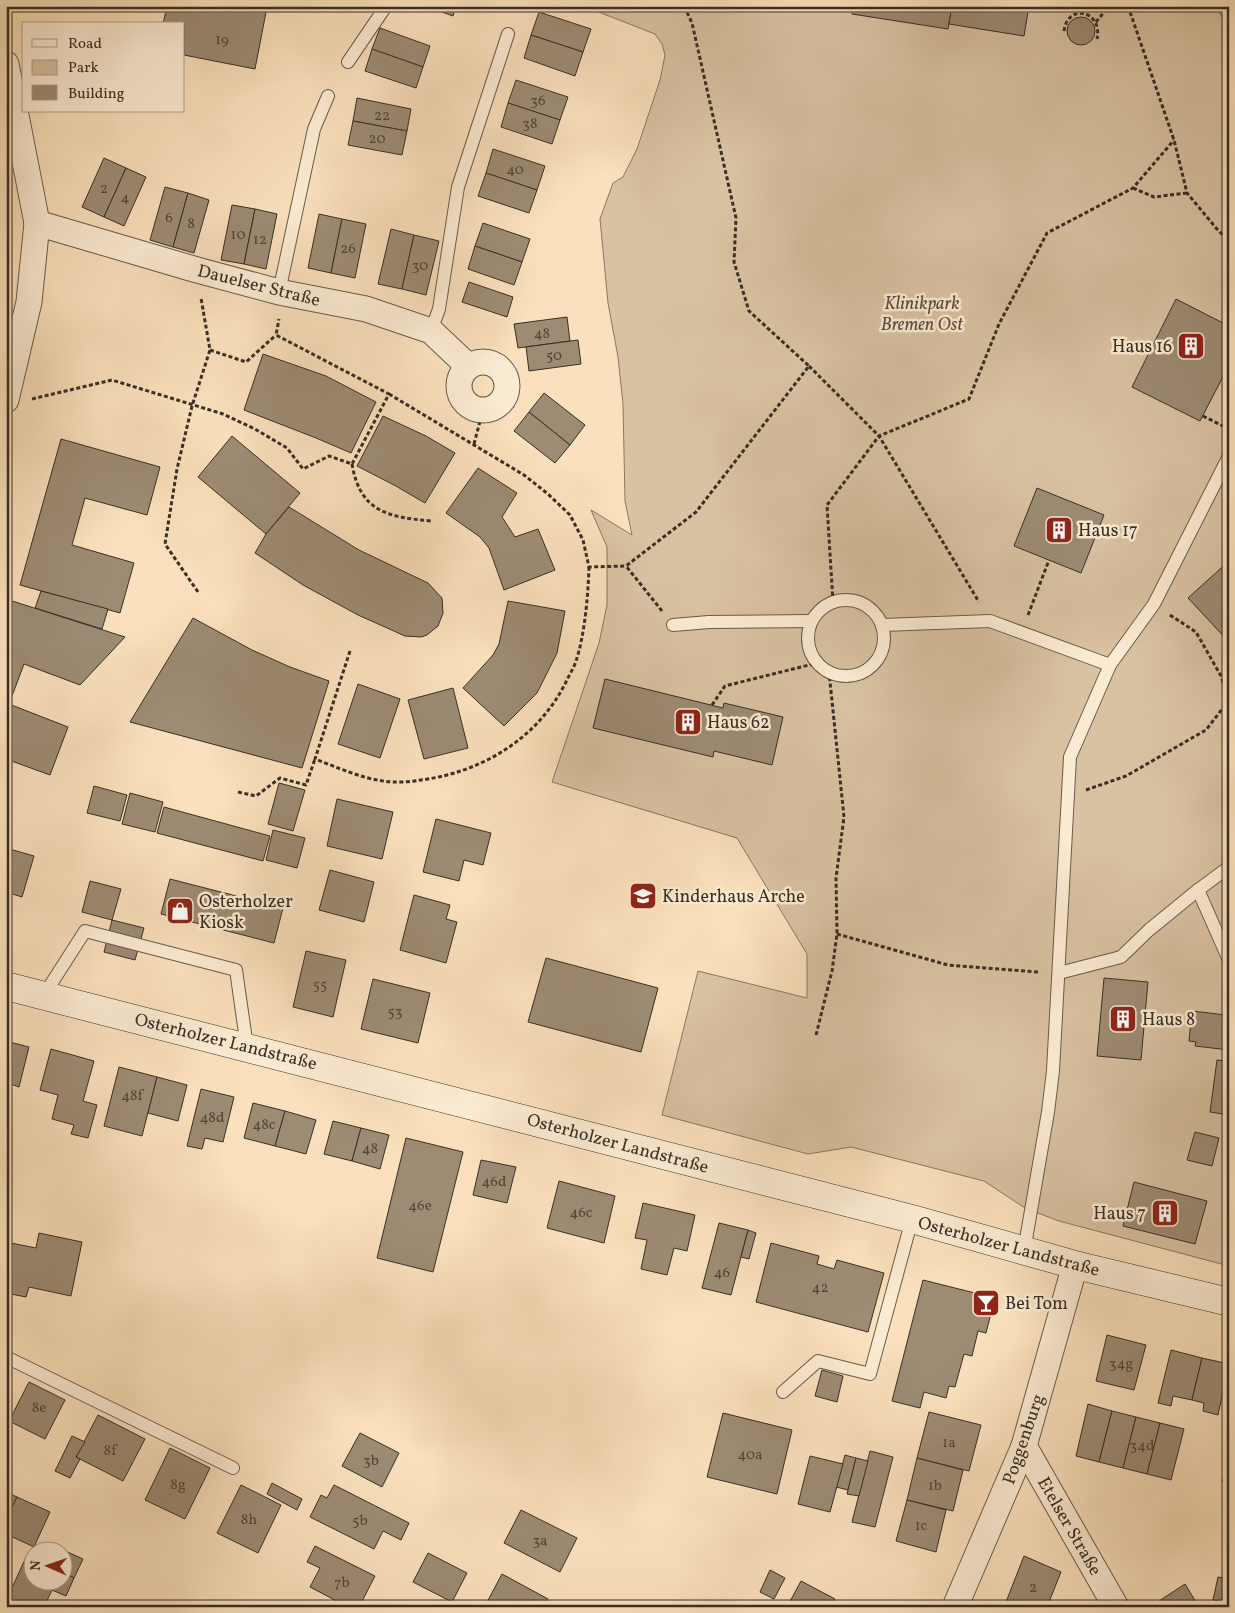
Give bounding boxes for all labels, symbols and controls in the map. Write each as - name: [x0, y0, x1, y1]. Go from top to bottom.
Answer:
- legend: [22, 22, 185, 112]
- house number: 19: [215, 30, 229, 51]
- text: Road: [68, 34, 102, 55]
- text: Park: [68, 58, 99, 79]
- text: Building: [68, 84, 125, 105]
- house number: 36: [530, 91, 546, 112]
- house number: 22: [374, 106, 390, 127]
- house number: 38: [522, 114, 538, 135]
- house number: 20: [369, 129, 385, 150]
- house number: 40: [506, 160, 524, 181]
- house number: 2: [100, 179, 108, 200]
- house number: 4: [121, 188, 130, 209]
- house number: 6: [165, 208, 173, 229]
- house number: 8: [187, 214, 195, 235]
- house number: 10: [231, 225, 245, 246]
- house number: 12: [253, 230, 267, 251]
- house number: 26: [340, 239, 356, 260]
- house number: 30: [412, 256, 428, 277]
- street label: Dauelser Straße: [195, 259, 323, 314]
- park label: Klinikpark Bremen Ost: [881, 292, 964, 338]
- house number: 48: [534, 324, 550, 345]
- building icon: Haus 16: [1176, 331, 1206, 361]
- place label: Haus 16: [1112, 335, 1172, 360]
- house number: 50: [546, 346, 562, 367]
- building icon: Haus 17: [1044, 515, 1074, 545]
- place label: Haus 17: [1078, 519, 1138, 544]
- building icon: Haus 62: [673, 707, 703, 737]
- place label: Haus 62: [707, 711, 770, 736]
- school or university icon: Kinderhaus Arche: [628, 881, 658, 911]
- place label: Kinderhaus Arche: [662, 885, 805, 910]
- place label: Osterholzer Kiosk: [199, 890, 293, 936]
- shop icon: Osterholzer Kiosk: [165, 896, 195, 926]
- house number: 55: [313, 975, 327, 996]
- house number: 53: [388, 1002, 402, 1023]
- building icon: Haus 8: [1108, 1004, 1138, 1034]
- street label: Osterholzer Landstraße: [132, 1008, 319, 1077]
- place label: Haus 8: [1142, 1008, 1195, 1033]
- house number: 48f: [121, 1086, 145, 1107]
- house number: 48d: [200, 1108, 224, 1129]
- street label: Osterholzer Landstraße: [524, 1108, 711, 1181]
- house number: 48c: [253, 1115, 276, 1136]
- house number: 48: [362, 1139, 378, 1160]
- house number: 46d: [482, 1172, 506, 1193]
- house number: 46e: [408, 1196, 432, 1217]
- building icon: Haus 7: [1150, 1198, 1180, 1228]
- place label: Haus 7: [1093, 1202, 1146, 1227]
- house number: 46c: [569, 1203, 593, 1224]
- street label: Osterholzer Landstraße: [915, 1211, 1102, 1284]
- house number: 46: [714, 1263, 730, 1284]
- house number: 42: [811, 1278, 829, 1299]
- bar icon: Bei Tom: [971, 1288, 1001, 1318]
- place label: Bei Tom: [1005, 1292, 1068, 1317]
- house number: 34g: [1109, 1354, 1133, 1375]
- street label: Poggenburg: [997, 1391, 1052, 1488]
- house number: 8e: [32, 1398, 46, 1419]
- house number: 1a: [942, 1433, 956, 1454]
- house number: 34d: [1129, 1436, 1155, 1457]
- house number: 8f: [104, 1441, 118, 1462]
- house number: 40a: [737, 1445, 763, 1466]
- house number: 3b: [363, 1451, 379, 1472]
- street label: Etelser Straße: [1030, 1473, 1107, 1581]
- house number: 8g: [170, 1475, 186, 1496]
- house number: 1b: [928, 1476, 942, 1497]
- house number: 8h: [241, 1510, 257, 1531]
- house number: 5b: [352, 1511, 368, 1532]
- house number: 1c: [915, 1516, 928, 1537]
- house number: 3a: [532, 1531, 548, 1552]
- north arrow: [22, 1540, 72, 1590]
- text: N: [27, 1560, 46, 1571]
- house number: 7b: [334, 1573, 350, 1594]
- house number: 2: [1029, 1578, 1037, 1599]

